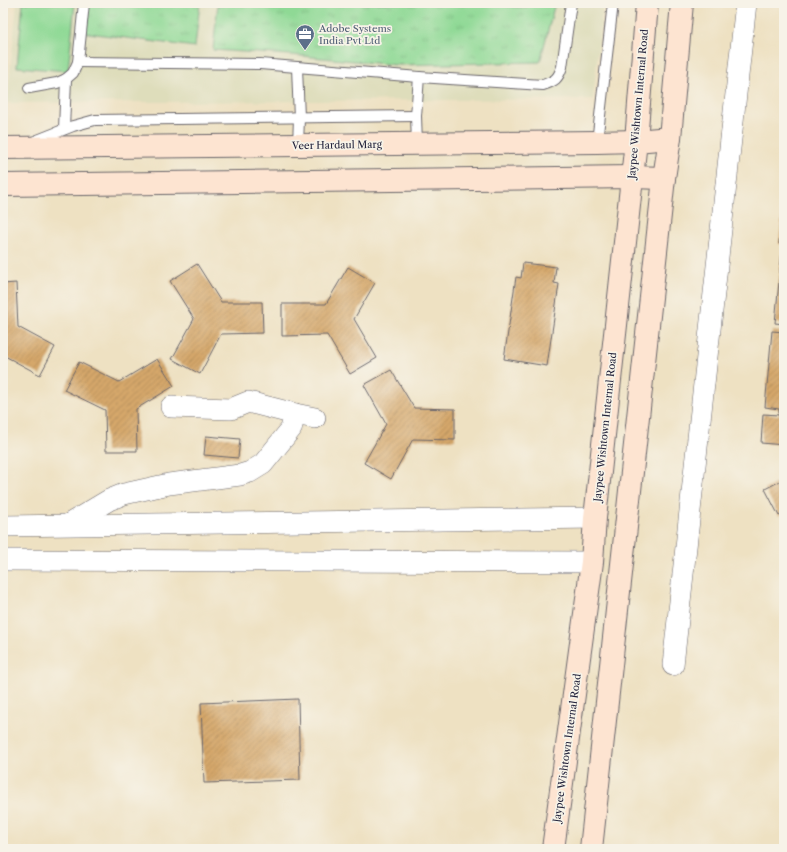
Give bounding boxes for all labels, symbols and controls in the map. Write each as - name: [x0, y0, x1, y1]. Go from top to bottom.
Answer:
- place label: Adobe Systems India Pvt Ltd: [318, 22, 391, 47]
- office icon: Adobe Systems India Pvt Ltd: [294, 23, 316, 51]
- street label: Jaypee Wishtown Internal Road: [625, 29, 651, 181]
- street label: Veer Hardaul Marg: [291, 138, 383, 152]
- street label: Jaypee Wishtown Internal Road: [590, 352, 619, 504]
- street label: Jaypee Wishtown Internal Road: [550, 673, 584, 825]

